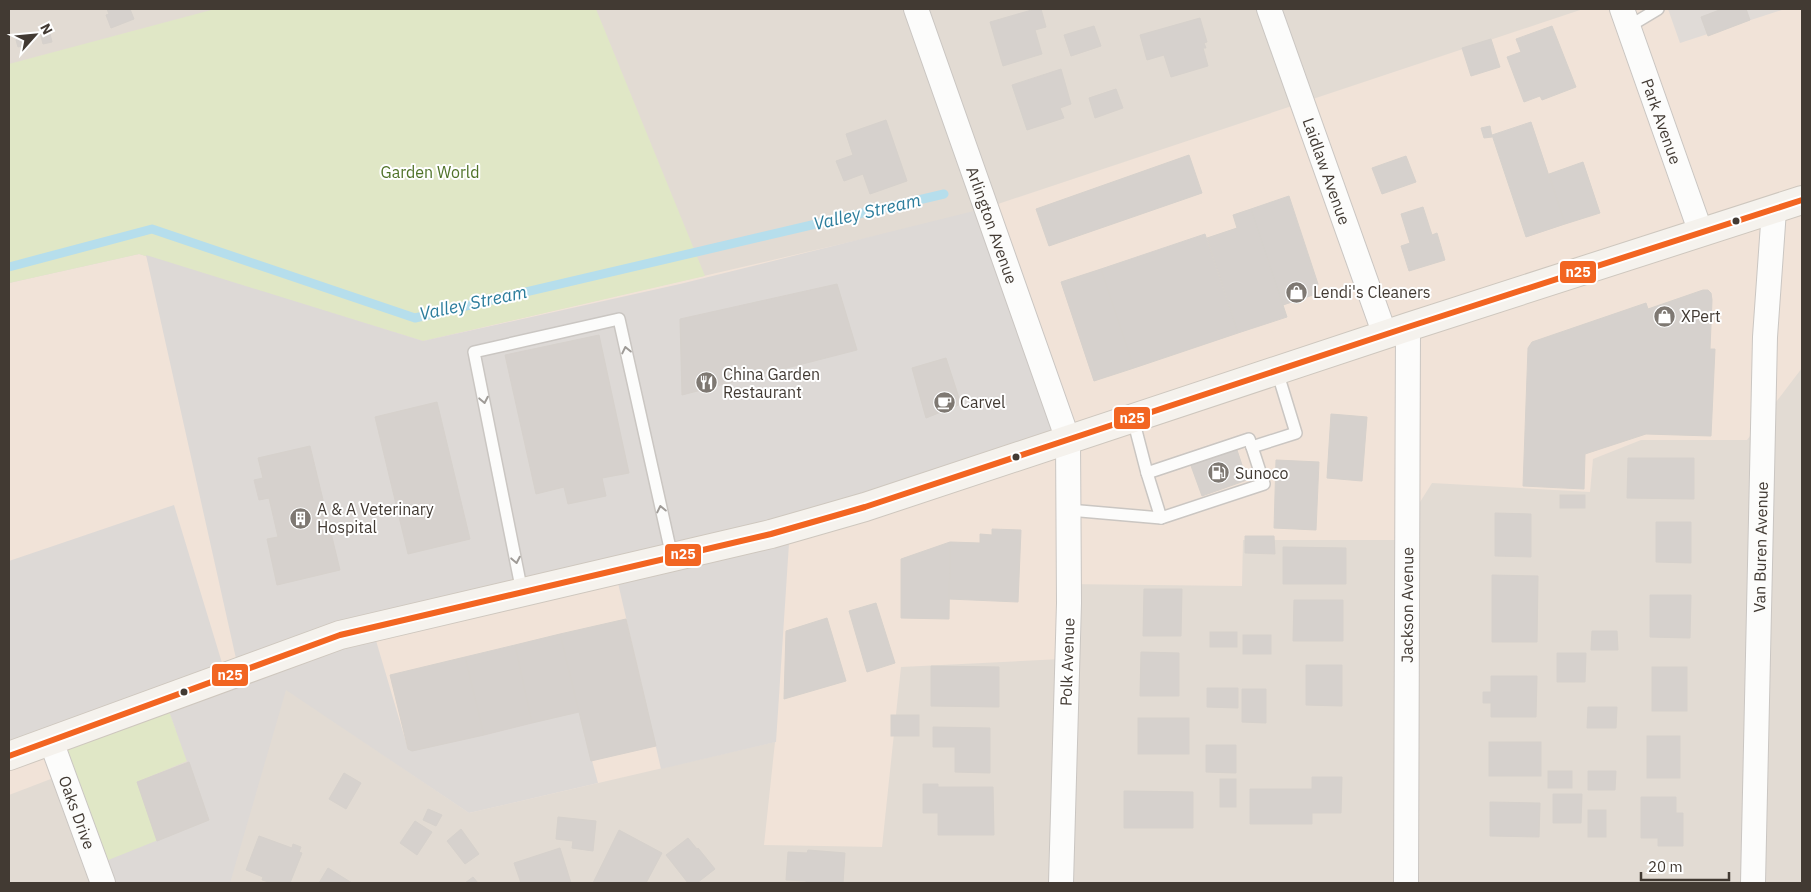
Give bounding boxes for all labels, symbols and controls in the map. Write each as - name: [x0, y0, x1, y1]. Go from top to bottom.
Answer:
- north arrow: [10, 10, 60, 60]
- text: N: [36, 20, 57, 38]
- street label: Park Avenue: [1637, 76, 1686, 167]
- street label: Laidlaw Avenue: [1298, 115, 1355, 227]
- park label: Garden World: [381, 162, 479, 182]
- street label: Arlington Avenue: [962, 164, 1022, 286]
- water label: Valley Stream: [811, 188, 923, 235]
- unlabelled marker: [1731, 216, 1741, 226]
- line badge: n25: [1559, 260, 1597, 284]
- text: n25: [1565, 263, 1591, 281]
- water label: Valley Stream: [417, 280, 529, 325]
- shop icon: Lendi's Cleaners: [1285, 280, 1309, 304]
- place label: Lendi's Cleaners: [1313, 282, 1431, 302]
- shop icon: XPert: [1653, 304, 1677, 328]
- place label: XPert: [1681, 306, 1721, 326]
- one-way arrow: [621, 346, 632, 355]
- place label: China Garden Restaurant: [723, 364, 820, 402]
- restaurant icon: China Garden Restaurant: [695, 371, 719, 395]
- cafe icon: Carvel: [932, 390, 956, 414]
- place label: Carvel: [960, 392, 1005, 412]
- one-way arrow: [478, 396, 488, 405]
- line badge: n25: [1113, 406, 1151, 430]
- text: n25: [1119, 409, 1145, 427]
- unlabelled marker: [1011, 452, 1021, 462]
- fuel station icon: Sunoco: [1207, 461, 1231, 485]
- place label: Sunoco: [1235, 463, 1288, 483]
- street label: Van Buren Avenue: [1749, 481, 1772, 613]
- place label: A & A Veterinary Hospital: [317, 499, 434, 537]
- one-way arrow: [657, 505, 667, 513]
- building icon: A & A Veterinary Hospital: [289, 506, 313, 530]
- line badge: n25: [664, 543, 702, 567]
- text: n25: [670, 545, 696, 563]
- street label: Jackson Avenue: [1397, 547, 1417, 663]
- one-way arrow: [510, 555, 520, 564]
- street label: Polk Avenue: [1055, 617, 1079, 706]
- line badge: n25: [211, 663, 249, 687]
- text: n25: [217, 666, 243, 684]
- unlabelled marker: [179, 687, 189, 697]
- street label: Oaks Drive: [55, 773, 100, 852]
- scale bar: [1641, 850, 1728, 882]
- text: 20 m: [1648, 857, 1683, 876]

